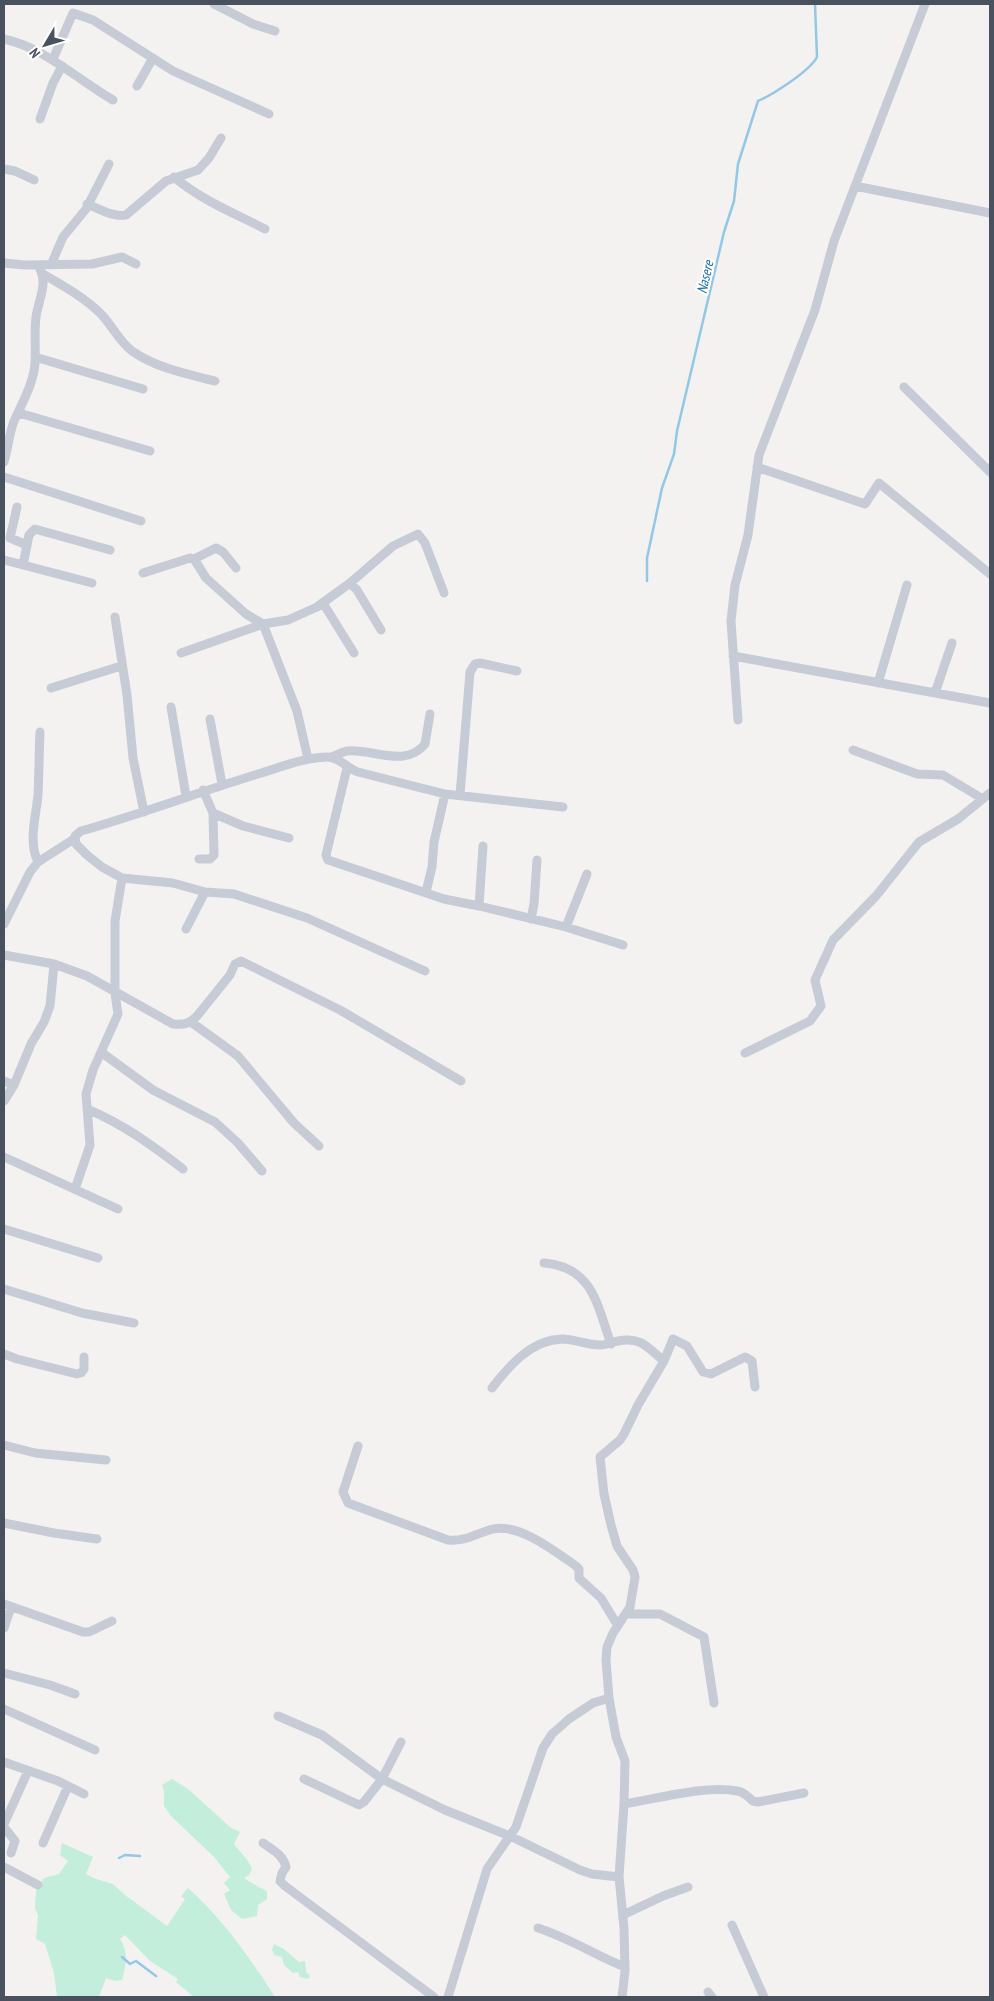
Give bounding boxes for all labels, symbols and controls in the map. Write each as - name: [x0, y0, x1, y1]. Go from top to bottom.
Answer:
- north arrow: [20, 20, 70, 70]
- text: N: [25, 44, 44, 62]
- water label: Nasere: [692, 258, 718, 295]

